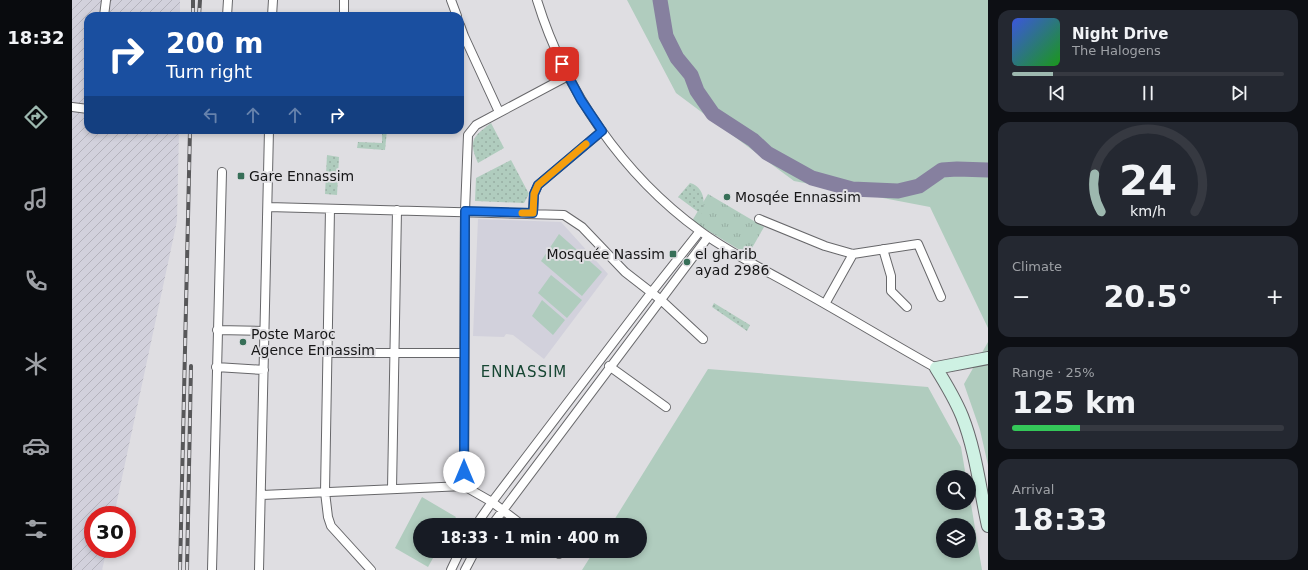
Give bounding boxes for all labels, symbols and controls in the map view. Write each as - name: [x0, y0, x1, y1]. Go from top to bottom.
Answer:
- text: Night Drive: [1072, 25, 1168, 43]
- text: 18:32: [7, 27, 65, 48]
- text: 200 m: [166, 27, 263, 60]
- icon: right: [100, 28, 152, 80]
- text: The Halogens: [1072, 43, 1161, 58]
- pin: [545, 47, 579, 81]
- icon: arrive: [551, 53, 573, 75]
- text: Turn right: [166, 61, 252, 82]
- icon: previous: [1046, 82, 1068, 104]
- icon: pause: [1137, 82, 1159, 104]
- icon: next: [1228, 82, 1250, 104]
- icon: directions: [22, 103, 50, 131]
- icon: left: [200, 104, 222, 126]
- icon: ahead: [242, 104, 264, 126]
- icon: ahead: [284, 104, 306, 126]
- icon: right: [326, 104, 348, 126]
- text: 24: [1119, 155, 1177, 204]
- place label: Gare Ennassim: [249, 168, 354, 184]
- marker: Gare Ennassim: [236, 171, 246, 181]
- icon: music: [22, 185, 50, 213]
- place label: Mosqée Ennassim: [735, 189, 861, 205]
- marker: Mosqée Ennassim: [722, 192, 732, 202]
- text: km/h: [1130, 202, 1166, 218]
- place label: Mosquée Nassim: [546, 246, 665, 262]
- place label: el gharib ayad 2986: [695, 246, 770, 278]
- marker: Mosquée Nassim: [668, 249, 678, 259]
- marker: el gharib ayad 2986: [682, 257, 692, 267]
- text: Climate: [1012, 259, 1062, 274]
- icon: phone: [22, 267, 50, 295]
- text: 20.5°: [1103, 279, 1193, 314]
- text: −: [1012, 284, 1030, 309]
- text: +: [1266, 284, 1284, 309]
- place label: Poste Maroc Agence Ennassim: [251, 326, 375, 358]
- marker: Poste Maroc Agence Ennassim: [238, 337, 248, 347]
- icon: climate: [22, 350, 50, 378]
- district label: ENNASSIM: [481, 363, 567, 381]
- text: Range · 25%: [1012, 365, 1095, 380]
- text: 125 km: [1012, 385, 1136, 420]
- icon: car: [22, 432, 50, 460]
- position arrow: [443, 451, 485, 493]
- map controls: [936, 470, 976, 558]
- button: search: [936, 470, 976, 510]
- text: Arrival: [1012, 482, 1054, 497]
- text: 18:33: [1012, 502, 1108, 537]
- speed limit sign: 30: [84, 506, 136, 558]
- icon: filters: [22, 515, 50, 543]
- button: layers: [936, 518, 976, 558]
- text: 18:33 · 1 min · 400 m: [440, 529, 620, 547]

